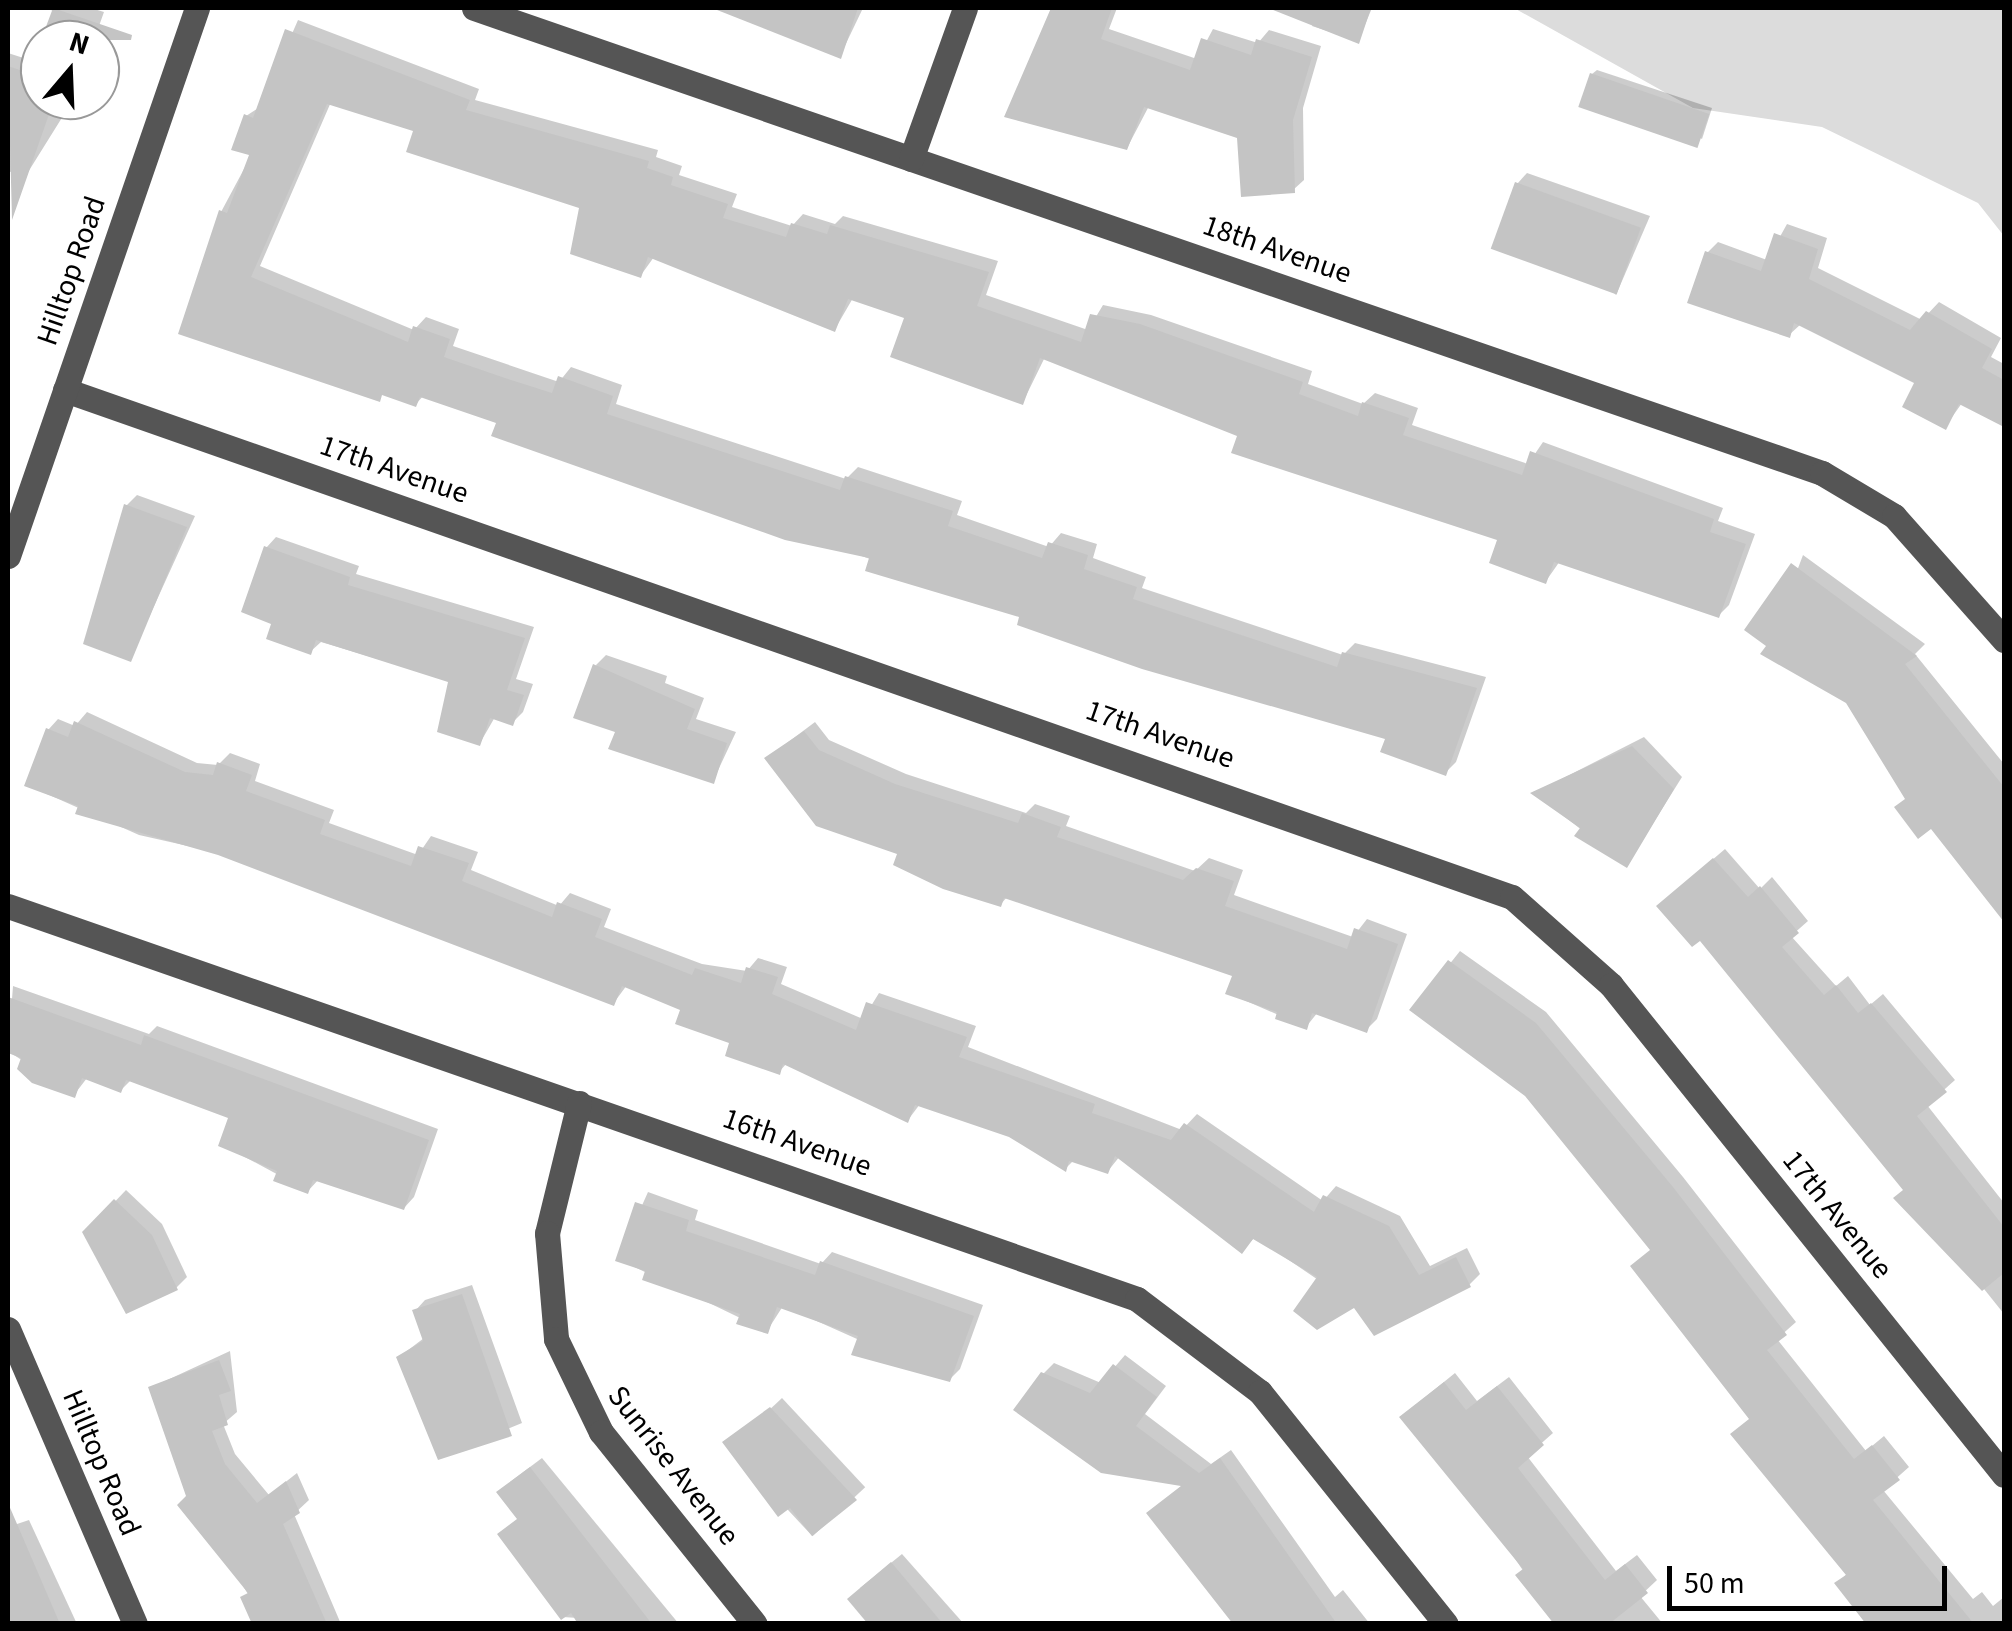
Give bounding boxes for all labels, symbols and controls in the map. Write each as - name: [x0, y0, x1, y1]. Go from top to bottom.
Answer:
- north arrow: [20, 20, 120, 120]
- text: N: [64, 22, 94, 65]
- street label: Hilltop Road: [30, 192, 114, 350]
- street label: 18th Avenue: [1198, 208, 1356, 292]
- street label: 17th Avenue: [315, 428, 473, 512]
- street label: 17th Avenue: [1081, 693, 1239, 777]
- street label: 16th Avenue: [718, 1101, 876, 1185]
- street label: 17th Avenue: [1774, 1144, 1900, 1286]
- street label: Sunrise Avenue: [600, 1379, 746, 1553]
- street label: Hilltop Road: [54, 1385, 148, 1541]
- scale bar: [1672, 1546, 1952, 1608]
- text: 50 m: [1684, 1562, 1745, 1605]

